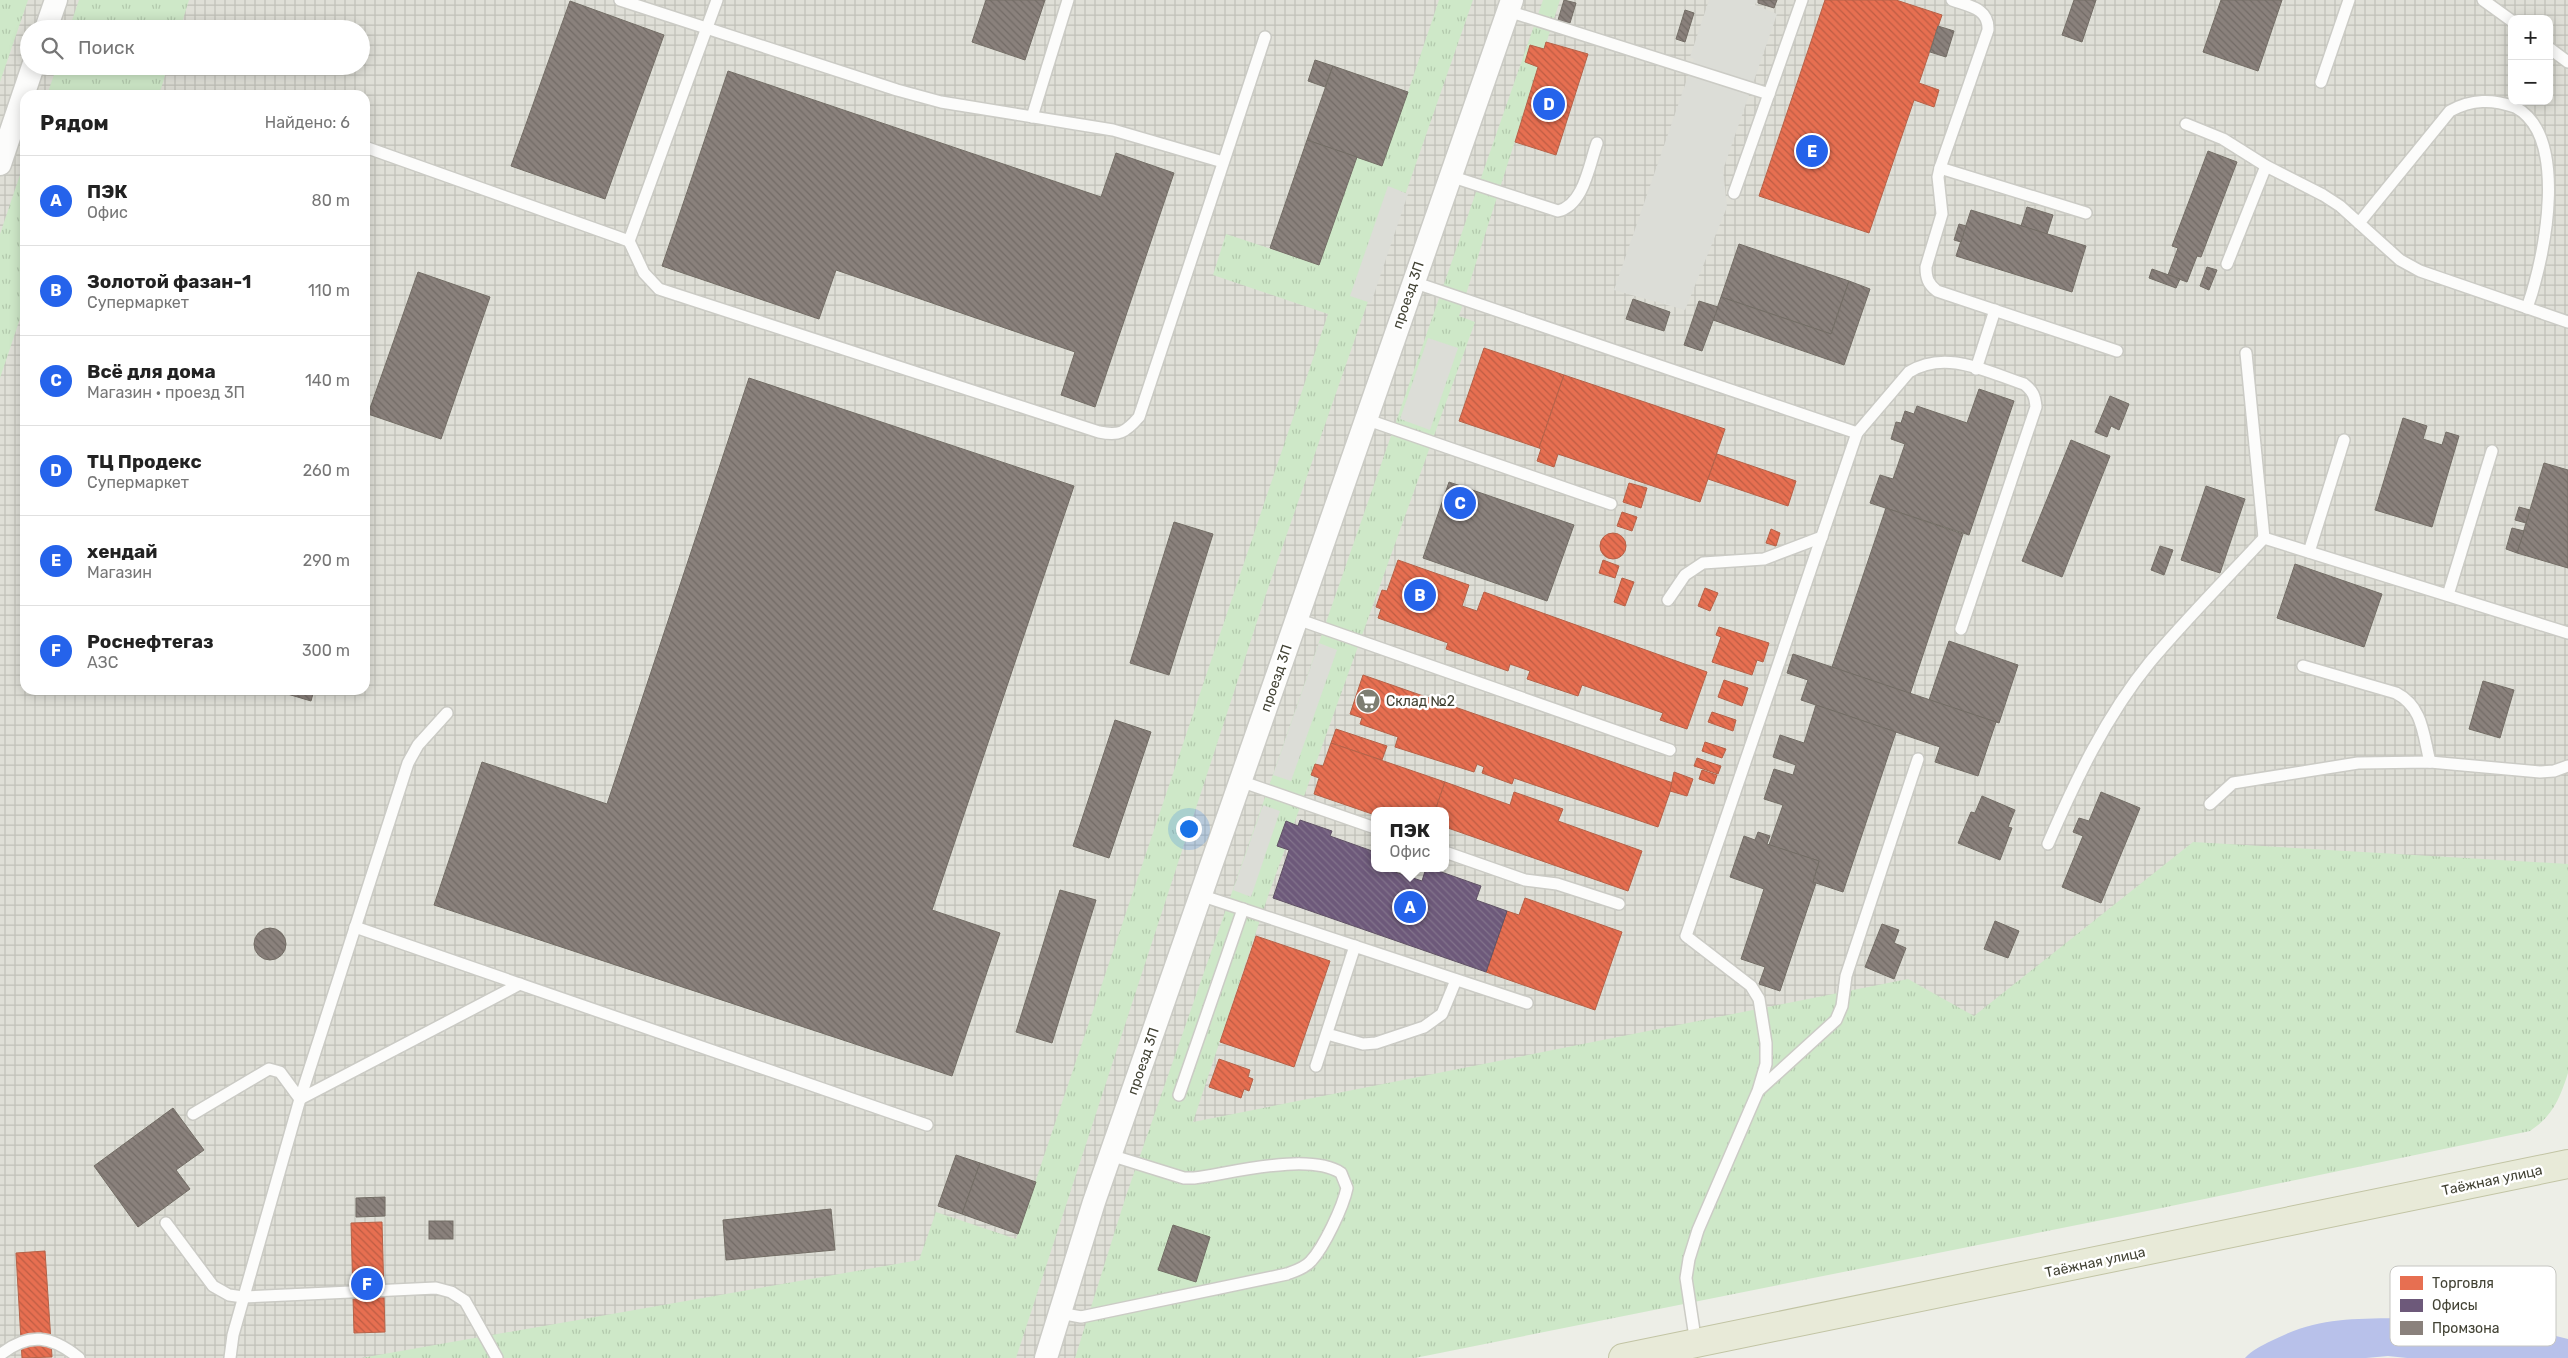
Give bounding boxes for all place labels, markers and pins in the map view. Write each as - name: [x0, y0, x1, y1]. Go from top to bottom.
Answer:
- pin: D: [1533, 85, 1565, 123]
- pin: E: [1796, 132, 1828, 170]
- pin: C: [1444, 484, 1476, 522]
- pin: B: [1404, 576, 1436, 614]
- supermarket icon: Склад №2: [1355, 688, 1381, 714]
- place label: Склад №2: [1386, 693, 1455, 710]
- pin: A: [1394, 888, 1426, 926]
- pin: F: [351, 1265, 383, 1303]

